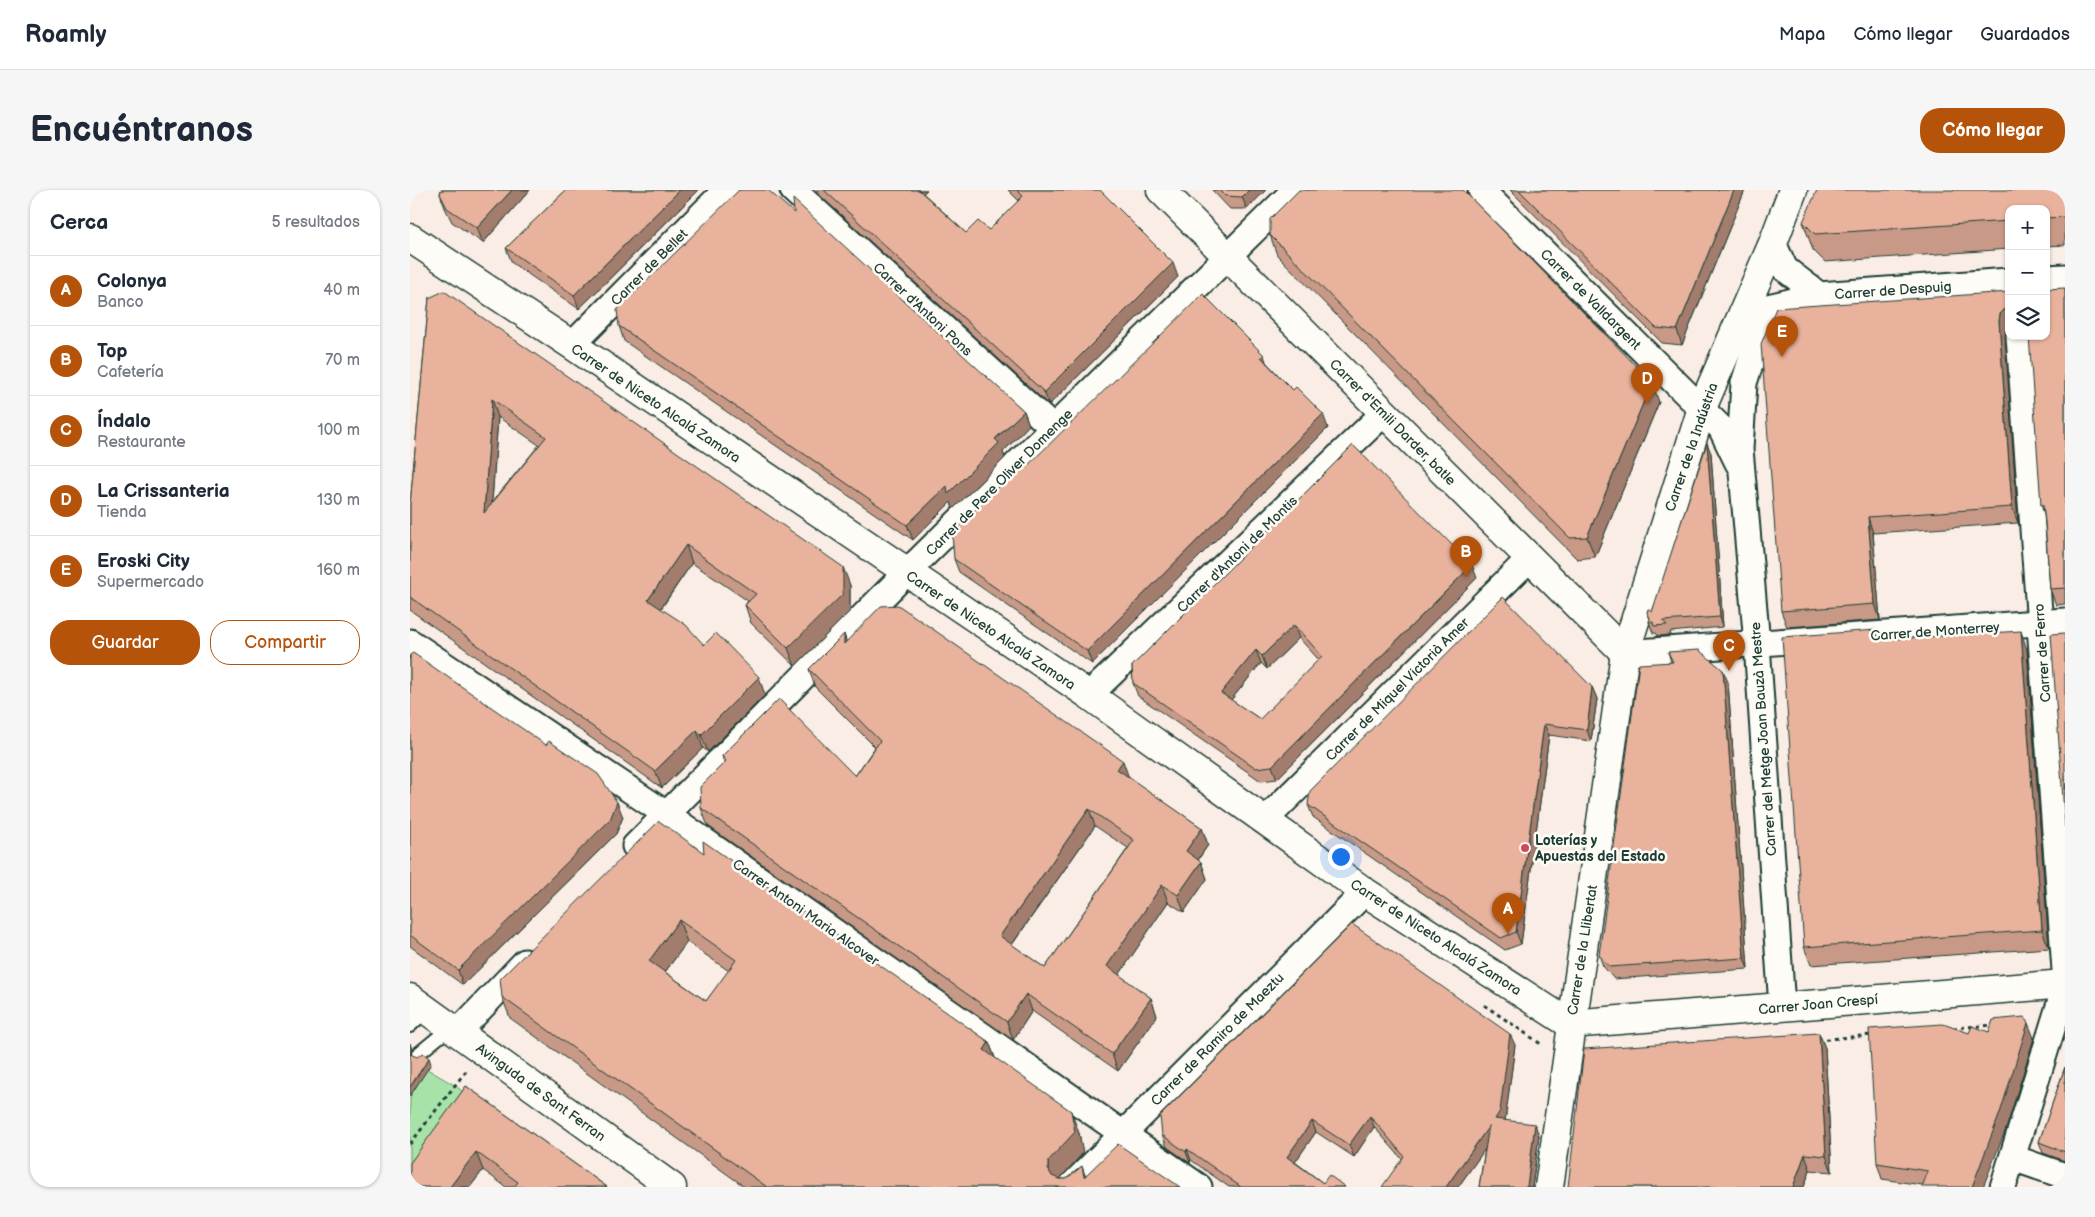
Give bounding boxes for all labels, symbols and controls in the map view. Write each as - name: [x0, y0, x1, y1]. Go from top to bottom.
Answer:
- text: Roamly: [25, 20, 106, 49]
- text: Mapa: [1779, 24, 1825, 45]
- text: Cómo llegar: [1853, 24, 1952, 45]
- text: Guardados: [1980, 24, 2070, 45]
- button: Cómo llegar: [1920, 108, 2065, 153]
- text: Encuéntranos: [30, 109, 253, 152]
- map controls: [2005, 205, 2050, 340]
- button: +: [2005, 205, 2050, 250]
- text: Cerca: [50, 210, 108, 235]
- text: 5 resultados: [272, 213, 360, 232]
- street label: Carrer de Bellet: [607, 225, 692, 309]
- street label: Carrer de Valldargent: [1537, 245, 1645, 354]
- button: −: [2005, 250, 2050, 295]
- street label: Carrer d'Antoni Pons: [870, 259, 976, 360]
- text: Colonya: [97, 270, 167, 293]
- street label: Carrer de Despuig: [1834, 278, 1952, 303]
- text: A: [61, 281, 71, 300]
- text: 40 m: [323, 281, 360, 300]
- text: Banco: [97, 293, 144, 312]
- button: layers: [2005, 295, 2050, 340]
- pin: E: [1766, 316, 1798, 357]
- text: Top: [97, 340, 127, 363]
- street label: Carrer de Niceto Alcalá Zamora: [568, 340, 744, 467]
- text: B: [60, 351, 72, 370]
- text: 70 m: [325, 351, 360, 370]
- street label: Carrer d'Emili Darder, batle: [1326, 356, 1459, 489]
- text: Cafetería: [97, 363, 164, 382]
- pin: D: [1631, 363, 1663, 404]
- street label: Carrer de la Indústria: [1661, 380, 1722, 514]
- street label: Carrer de Pere Oliver Domenge: [922, 405, 1076, 559]
- text: Índalo: [97, 410, 151, 433]
- text: C: [60, 421, 72, 440]
- text: 100 m: [317, 421, 360, 440]
- text: Restaurante: [97, 433, 186, 452]
- text: La Crissanteria: [97, 480, 230, 503]
- text: D: [60, 491, 72, 510]
- text: 130 m: [317, 491, 360, 510]
- street label: Carrer d'Antoni de Montis: [1174, 492, 1301, 616]
- text: Tienda: [97, 503, 146, 522]
- pin: B: [1450, 536, 1482, 577]
- text: Eroski City: [97, 550, 190, 573]
- text: E: [61, 561, 71, 580]
- text: 160 m: [317, 561, 360, 580]
- street label: Carrer de Niceto Alcalá Zamora: [903, 567, 1079, 694]
- text: Supermercado: [97, 573, 204, 592]
- street label: Carrer de Ferro: [2031, 603, 2054, 703]
- street label: Carrer de Miquel Victorià Amer: [1322, 613, 1473, 765]
- street label: Carrer de Monterrey: [1870, 618, 2001, 644]
- button: Guardar: [50, 620, 200, 665]
- button: Compartir: [210, 620, 360, 665]
- street label: Carrer del Metge Joan Bauzà Mestre: [1747, 621, 1780, 857]
- pin: C: [1713, 630, 1745, 671]
- place label: Loterías y Apuestas del Estado: [1534, 832, 1665, 865]
- marker: Loterías y Apuestas del Estado: [1519, 842, 1531, 854]
- your location: [1328, 844, 1354, 870]
- street label: Carrer Antoni Maria Alcover: [729, 855, 883, 970]
- street label: Carrer de Niceto Alcalá Zamora: [1347, 875, 1525, 999]
- street label: Carrer de la Llibertat: [1564, 883, 1601, 1016]
- pin: A: [1492, 893, 1524, 934]
- street label: Carrer de Ramiro de Maeztu: [1147, 969, 1287, 1109]
- street label: Carrer Joan Crespí: [1757, 991, 1879, 1018]
- street label: Avinguda de Sant Ferran: [473, 1040, 609, 1145]

